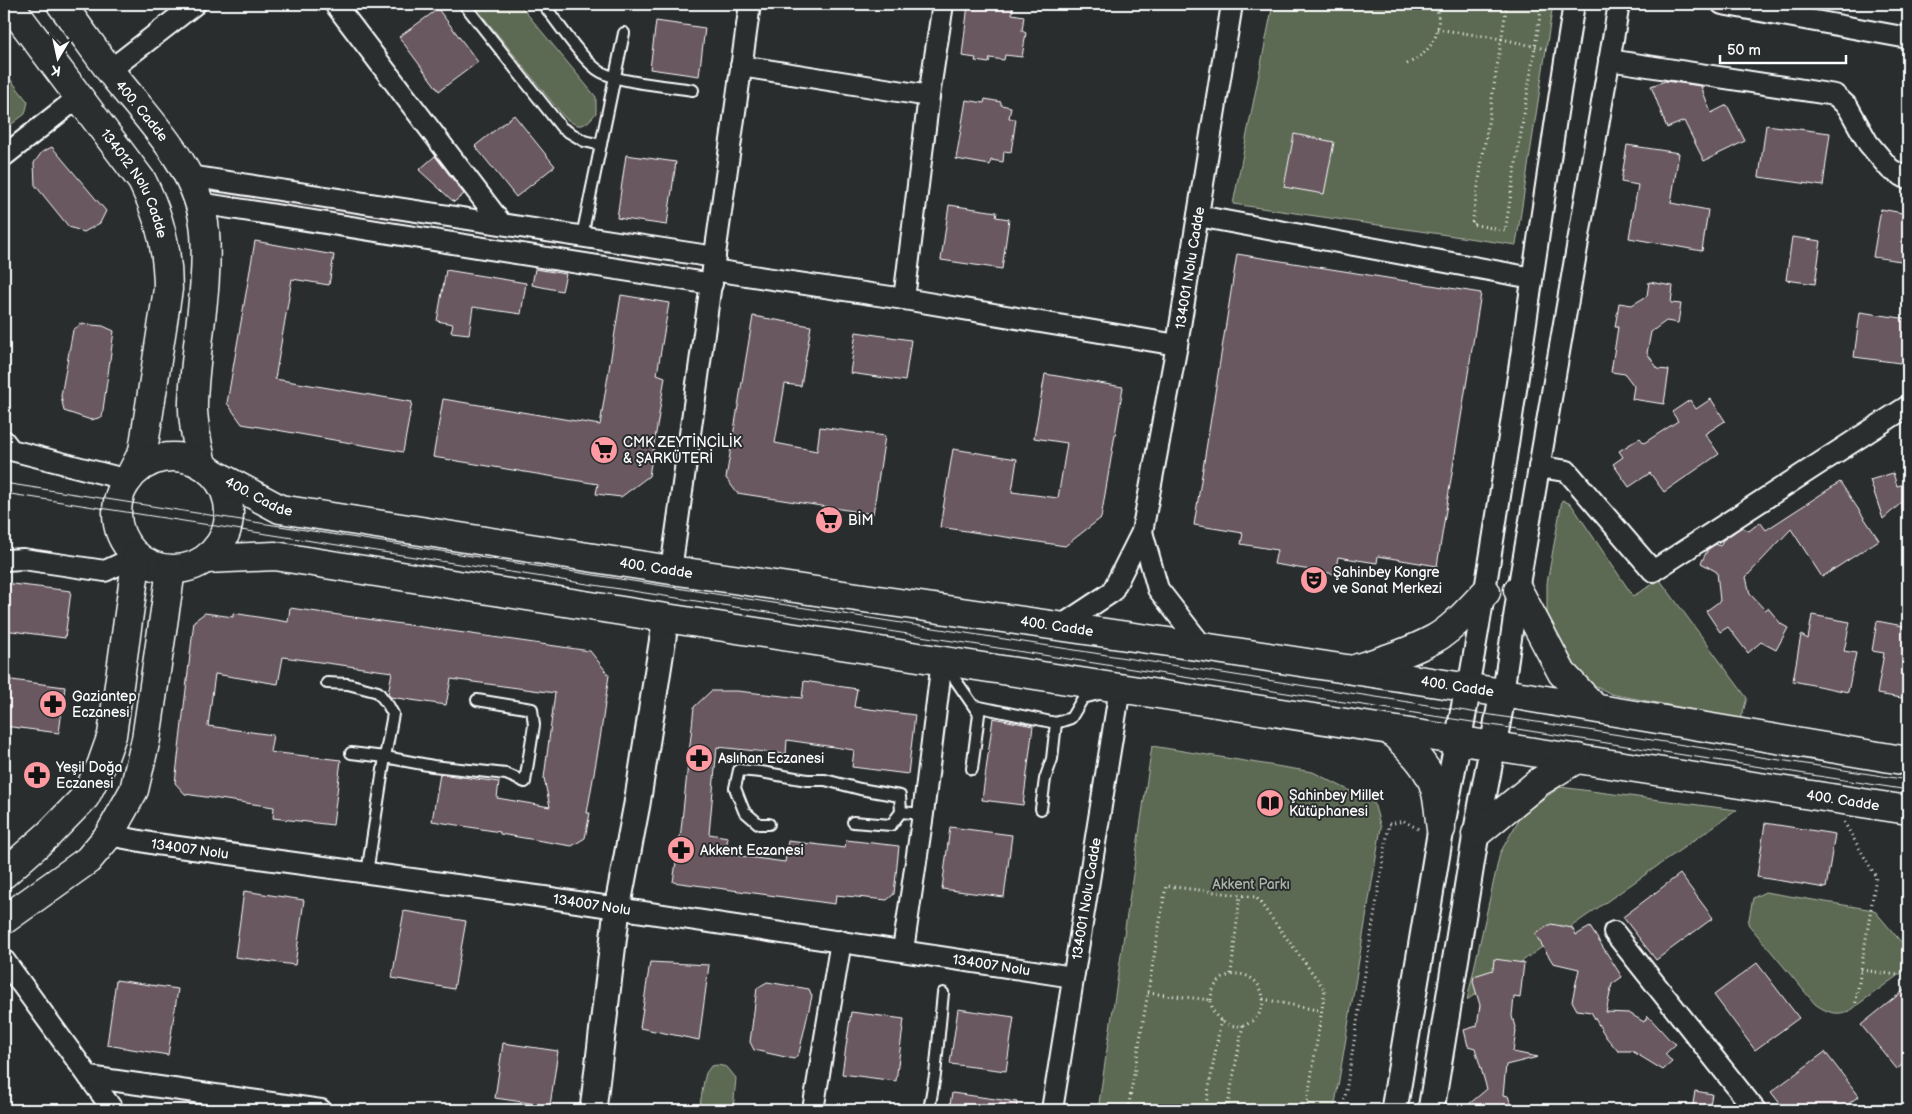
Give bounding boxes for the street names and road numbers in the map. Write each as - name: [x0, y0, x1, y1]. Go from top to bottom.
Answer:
- street label: 400. Cadde: [112, 77, 172, 145]
- street label: 134012 Nolu Cadde: [97, 125, 171, 240]
- street label: 134001 Nolu Cadde: [1171, 205, 1208, 330]
- street label: 400. Cadde: [222, 473, 294, 519]
- street label: 400. Cadde: [618, 554, 694, 582]
- street label: 400. Cadde: [1019, 612, 1095, 640]
- street label: 400. Cadde: [1420, 672, 1495, 700]
- street label: 400. Cadde: [1805, 786, 1881, 814]
- street label: 134007 Nolu: [149, 835, 230, 862]
- street label: 134001 Nolu Cadde: [1068, 836, 1104, 961]
- street label: 134007 Nolu: [552, 890, 632, 919]
- street label: 134007 Nolu: [951, 950, 1031, 979]

